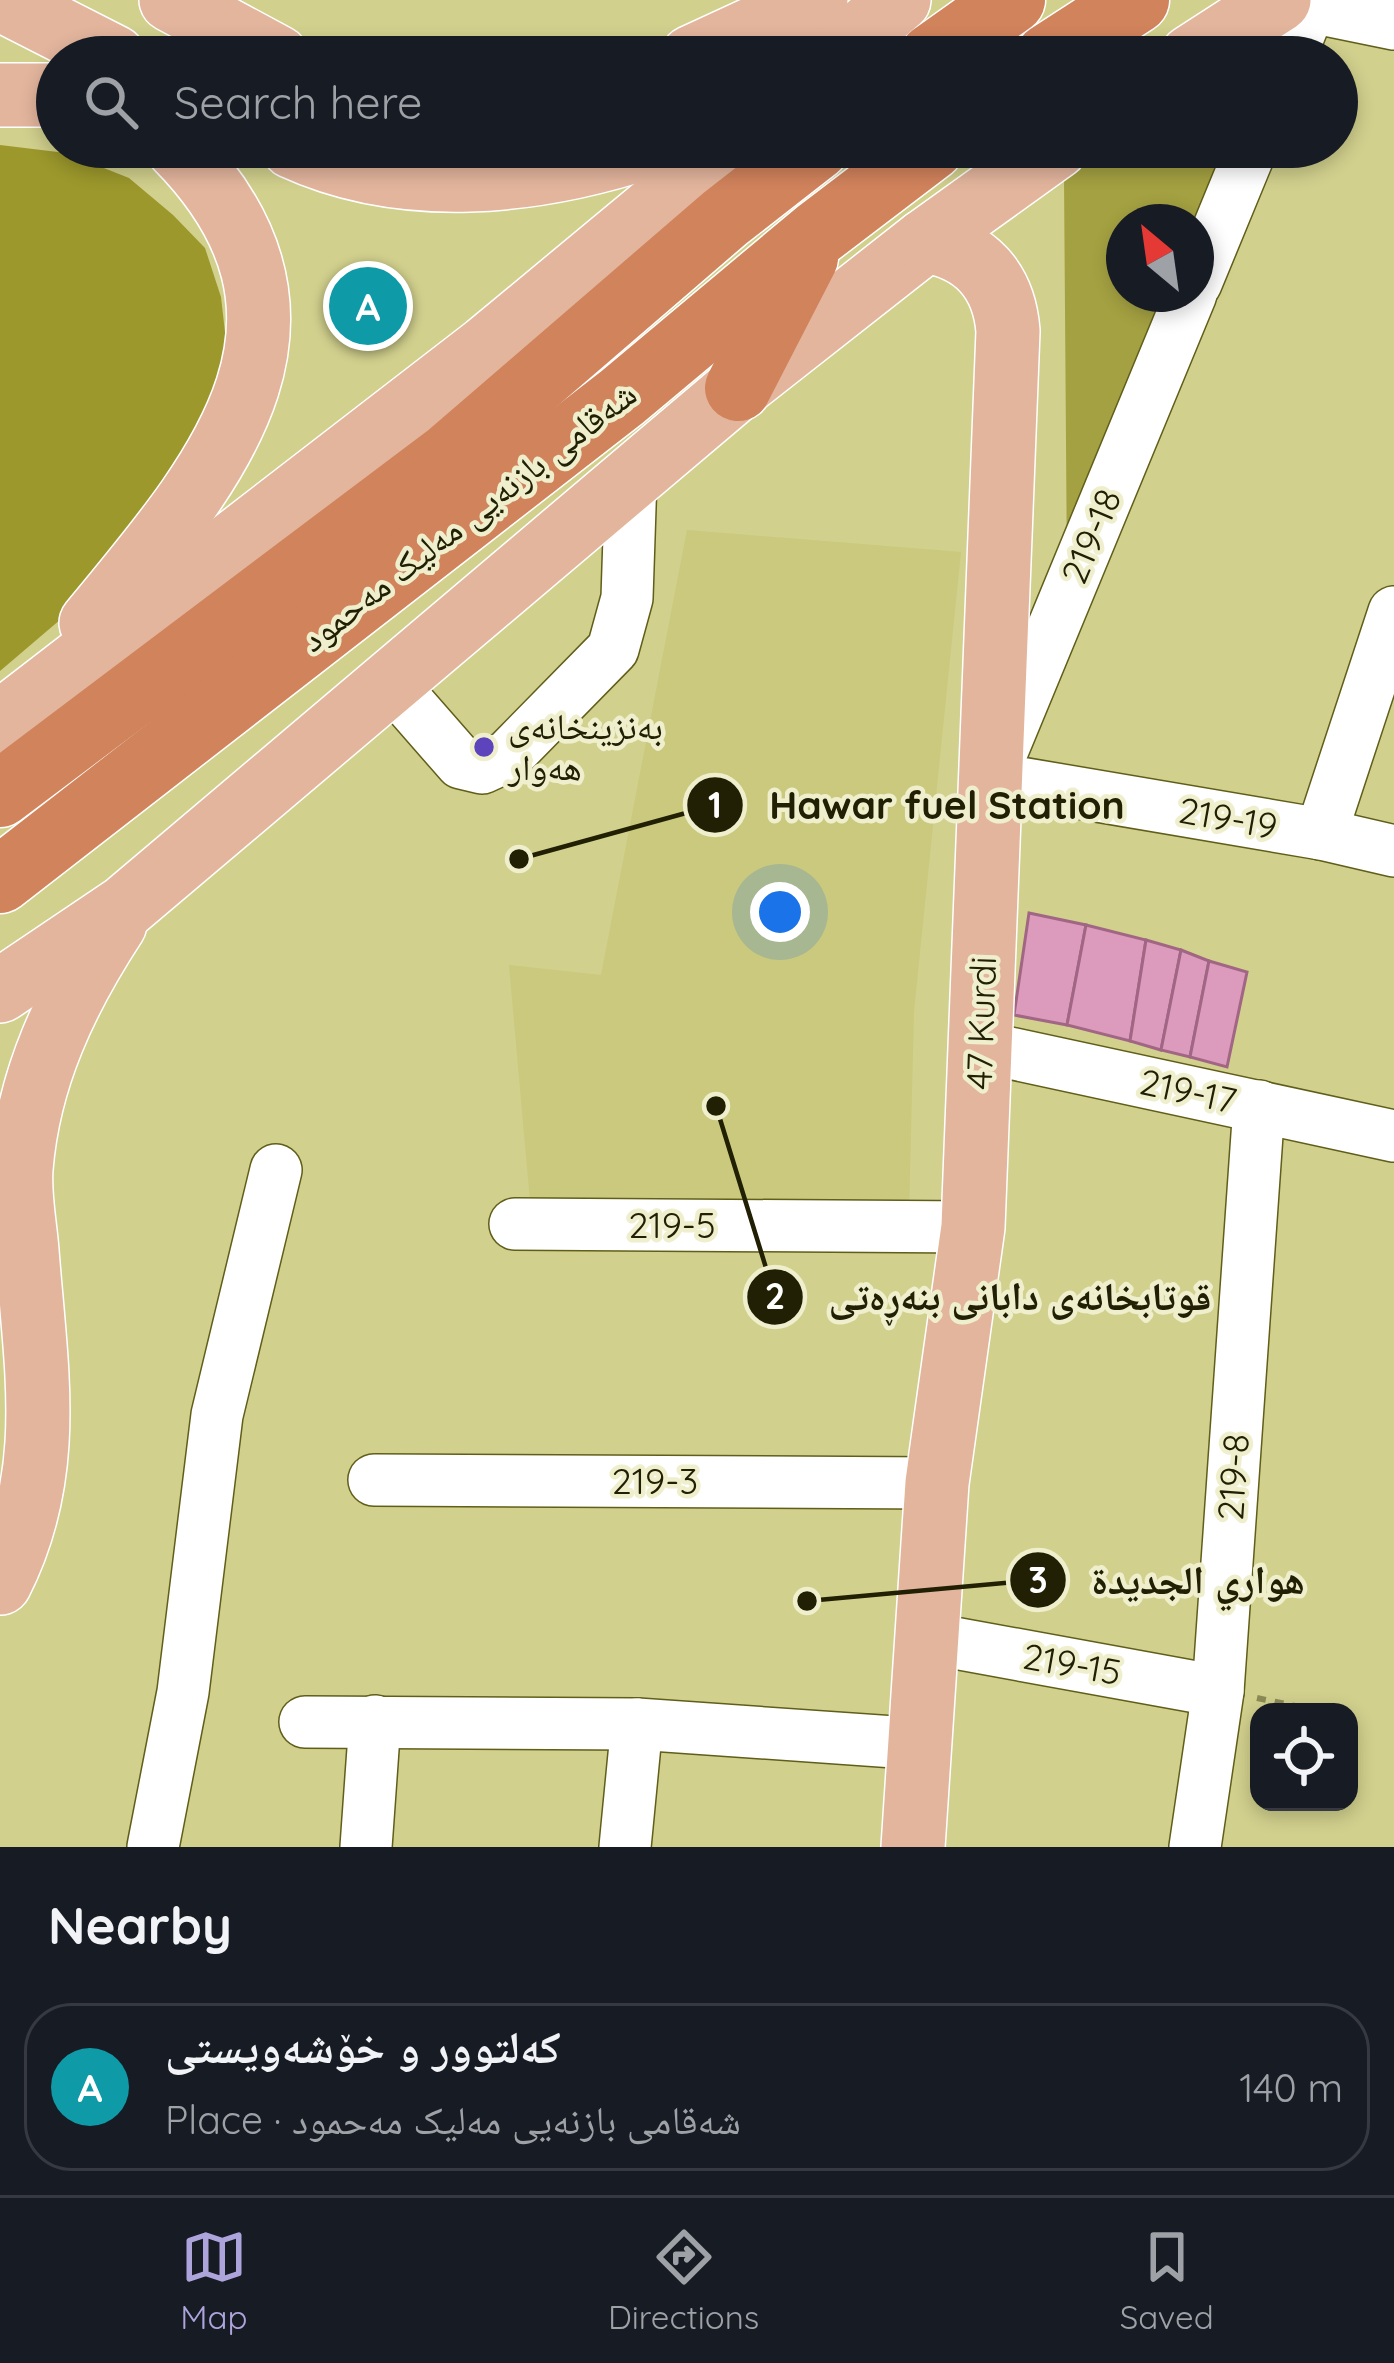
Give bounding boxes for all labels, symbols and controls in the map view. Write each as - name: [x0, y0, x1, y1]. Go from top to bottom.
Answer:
- search box: [36, 36, 1358, 168]
- icon: search: [78, 69, 144, 135]
- text: Search here: [174, 74, 422, 130]
- north arrow: [1106, 204, 1214, 312]
- pin: A: [329, 261, 407, 351]
- street label: شەقامی بازنەیی مەلیک مەحمود: [291, 370, 645, 661]
- street label: 219-18: [1051, 482, 1130, 590]
- place label: بەنزینخانەی ھەوار: [507, 703, 663, 789]
- marker: بەنزینخانەی ھەوار: [471, 734, 497, 760]
- callout: Hawar fuel Station: [685, 768, 1148, 843]
- text: Hawar fuel Station: [769, 780, 1125, 829]
- text: 1: [708, 782, 722, 827]
- street label: 219-19: [1175, 787, 1281, 848]
- your location: [750, 882, 810, 942]
- street label: 47 Kurdi: [956, 956, 1005, 1090]
- street label: 219-17: [1136, 1058, 1240, 1123]
- street label: 219-5: [628, 1202, 716, 1247]
- callout: قوتابخانەی دابانی بنەڕەتی: [745, 1259, 1236, 1334]
- text: قوتابخانەی دابانی بنەڕەتی: [829, 1271, 1211, 1326]
- text: 2: [765, 1273, 785, 1318]
- street label: 219-8: [1207, 1432, 1258, 1522]
- street label: 219-3: [612, 1458, 698, 1503]
- callout: هواري الجديدة: [1008, 1543, 1329, 1618]
- text: هواري الجديدة: [1091, 1555, 1305, 1612]
- text: 3: [1028, 1557, 1048, 1602]
- street label: 219-15: [1020, 1633, 1125, 1694]
- map controls: [1250, 1703, 1358, 1811]
- button: locate: [1250, 1703, 1358, 1811]
- text: Nearby: [48, 1893, 232, 1957]
- text: کەلتوور و خۆشەویستی: [165, 2018, 561, 2074]
- text: A: [78, 2063, 102, 2112]
- text: 140 m: [1239, 2063, 1343, 2112]
- text: Place · شەقامی بازنەیی مەلیک مەحمود: [165, 2095, 741, 2144]
- tab: Map: [180, 2224, 248, 2337]
- tab: Directions: [608, 2224, 759, 2337]
- tab: Saved: [1120, 2224, 1214, 2337]

